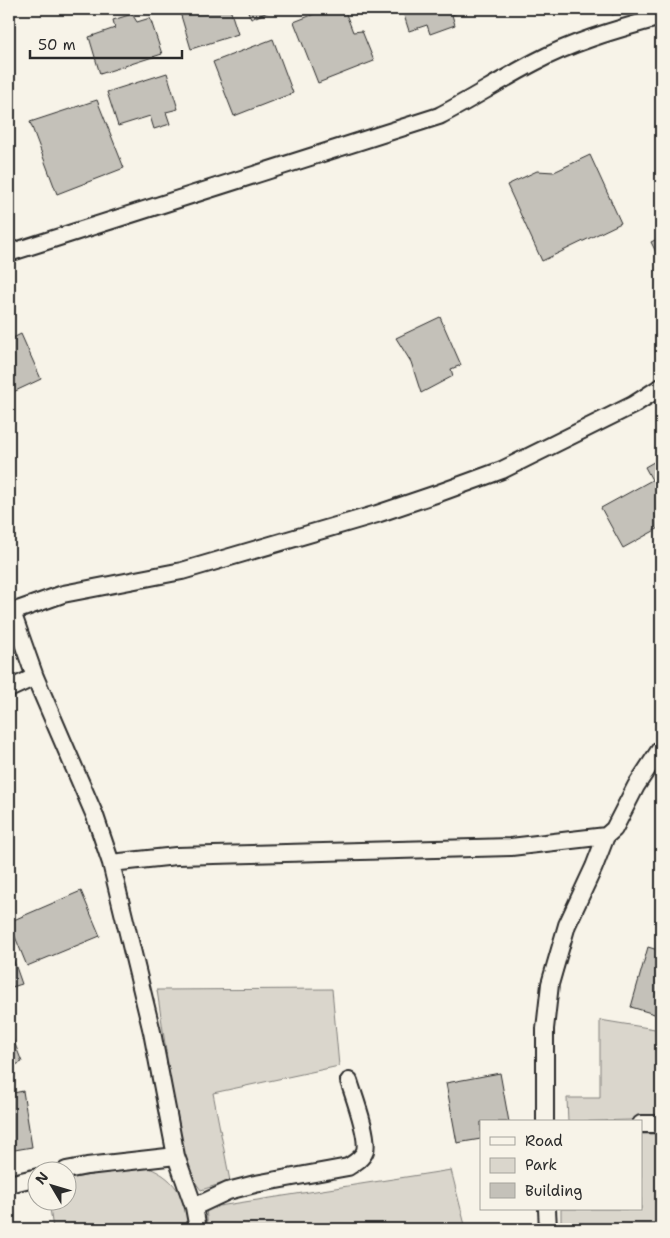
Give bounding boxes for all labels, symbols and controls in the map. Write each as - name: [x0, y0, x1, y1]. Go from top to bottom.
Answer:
- scale bar: [30, 28, 182, 60]
- text: 50 m: [38, 35, 76, 55]
- legend: [480, 1120, 642, 1210]
- text: Road: [525, 1131, 563, 1151]
- text: Park: [525, 1155, 557, 1175]
- north arrow: [28, 1160, 78, 1210]
- text: N: [31, 1168, 52, 1188]
- text: Building: [525, 1181, 582, 1201]

